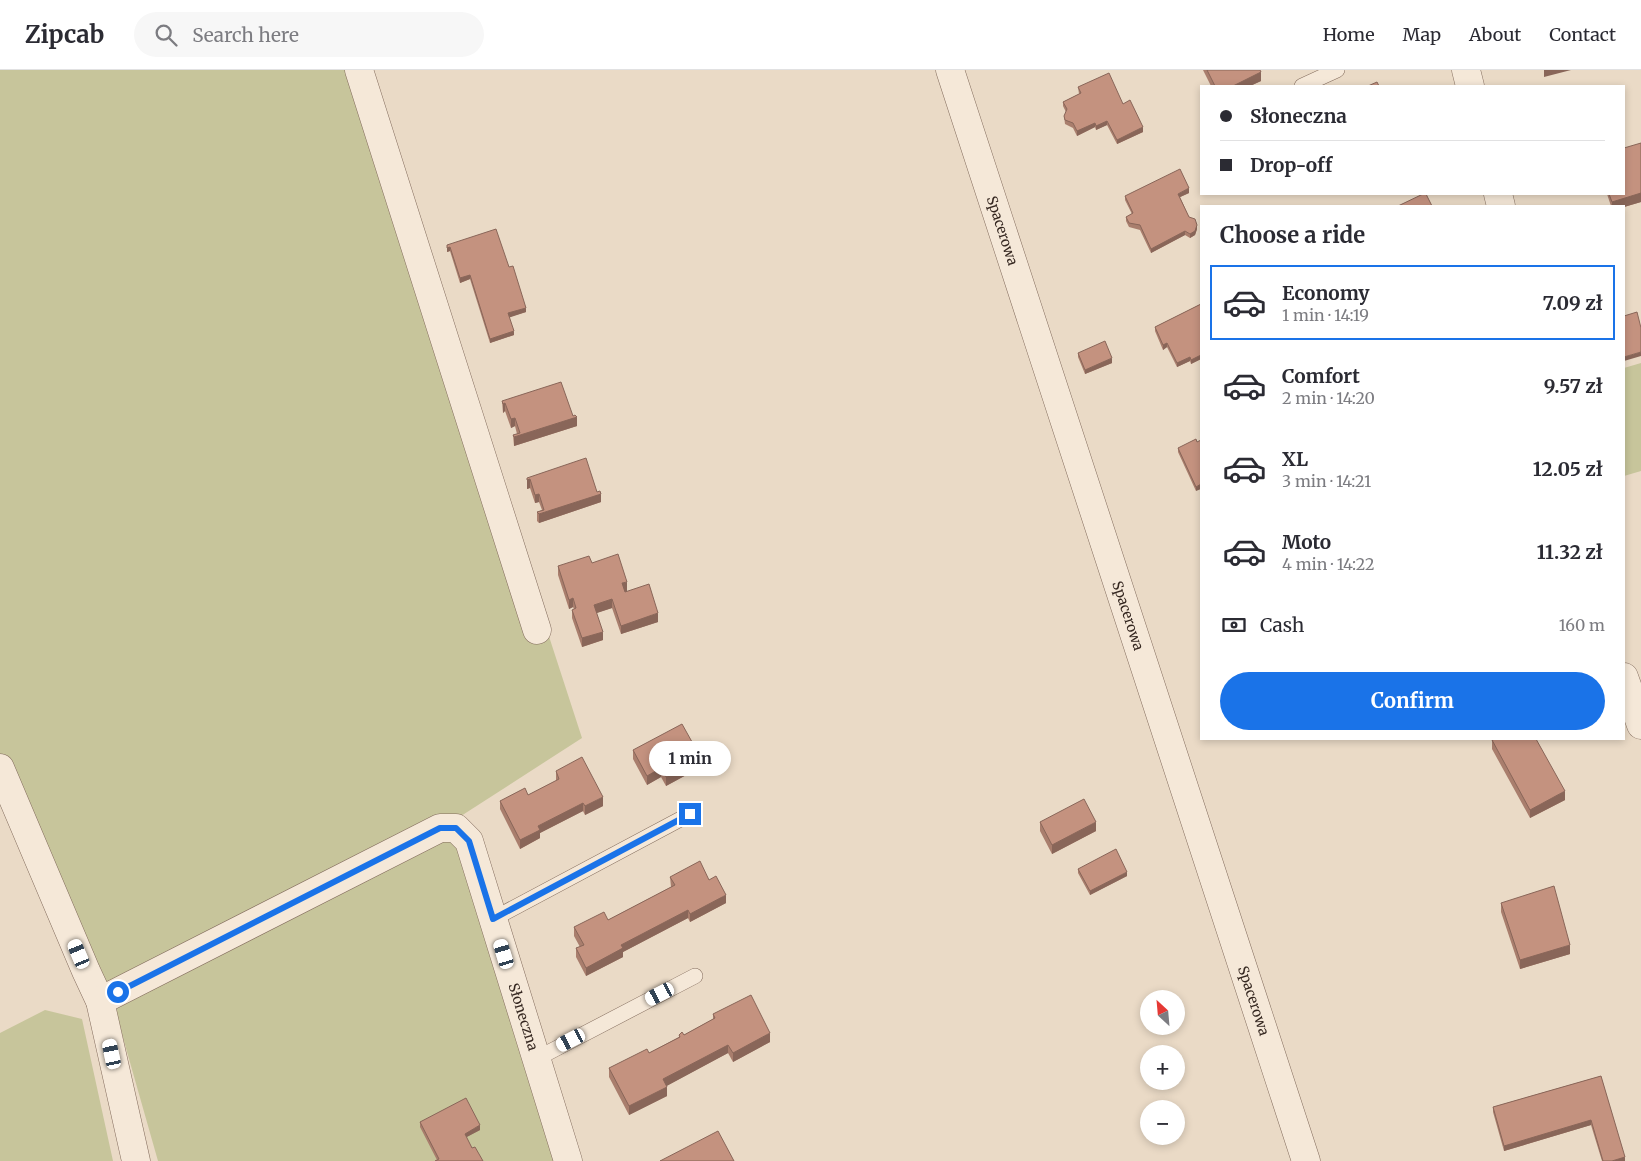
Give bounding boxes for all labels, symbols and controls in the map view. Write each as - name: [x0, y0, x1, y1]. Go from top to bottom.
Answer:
- search box: [134, 12, 484, 57]
- text: Zipcab: [25, 19, 104, 50]
- icon: search: [152, 21, 180, 49]
- text: Search here: [192, 23, 299, 47]
- text: Home: [1323, 23, 1375, 46]
- text: Map: [1403, 23, 1441, 46]
- text: About: [1469, 23, 1521, 46]
- text: Contact: [1549, 23, 1616, 46]
- text: Słoneczna: [1250, 104, 1347, 128]
- text: Drop-off: [1250, 153, 1332, 177]
- street label: Spacerowa: [983, 194, 1022, 268]
- text: Choose a ride: [1220, 221, 1365, 249]
- icon: car: [1222, 280, 1267, 325]
- text: Economy: [1282, 281, 1370, 305]
- text: 7.09 zł: [1543, 291, 1603, 315]
- text: 1 min · 14:19: [1282, 305, 1369, 325]
- icon: car: [1222, 363, 1267, 408]
- text: Comfort: [1282, 364, 1360, 388]
- text: 9.57 zł: [1544, 374, 1603, 398]
- text: 2 min · 14:20: [1282, 388, 1375, 408]
- icon: car: [1222, 446, 1267, 491]
- text: XL: [1282, 447, 1308, 471]
- text: 12.05 zł: [1533, 457, 1603, 481]
- text: 3 min · 14:21: [1282, 471, 1371, 491]
- icon: car: [1222, 529, 1267, 574]
- text: Moto: [1282, 530, 1331, 554]
- text: 11.32 zł: [1537, 540, 1603, 564]
- text: 4 min · 14:22: [1282, 554, 1375, 574]
- street label: Spacerowa: [1108, 579, 1148, 653]
- icon: cash: [1220, 611, 1248, 639]
- text: Cash: [1260, 613, 1304, 637]
- text: 160 m: [1559, 615, 1605, 635]
- button: Confirm: [1220, 672, 1605, 730]
- callout: 1 min: [649, 742, 731, 776]
- text: 1 min: [668, 748, 712, 768]
- route end: [679, 803, 701, 825]
- car: [66, 937, 91, 971]
- car: [492, 937, 515, 971]
- street label: Spacerowa: [1234, 964, 1274, 1038]
- route start: [107, 981, 129, 1003]
- street label: Słoneczna: [505, 981, 542, 1053]
- car: [643, 981, 676, 1007]
- north arrow: [1140, 990, 1185, 1035]
- map controls: [1140, 990, 1185, 1145]
- car: [554, 1027, 587, 1053]
- car: [101, 1038, 122, 1070]
- button: +: [1140, 1045, 1185, 1090]
- button: −: [1140, 1100, 1185, 1145]

